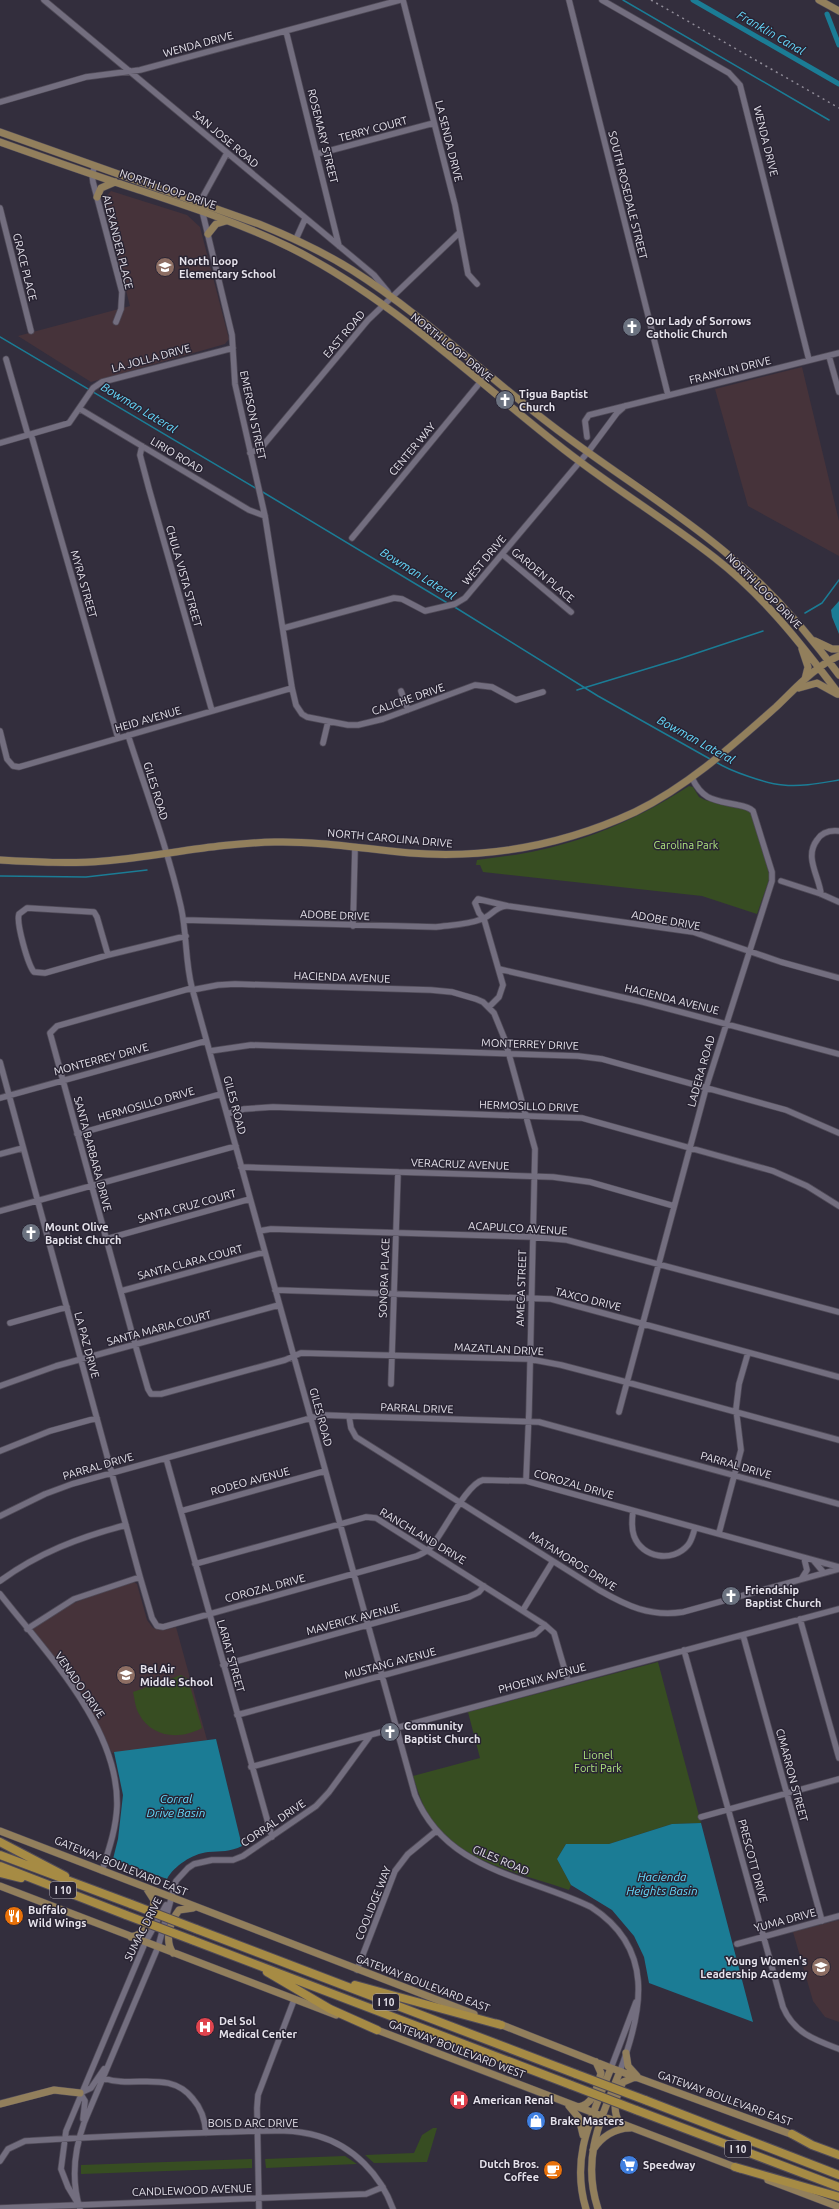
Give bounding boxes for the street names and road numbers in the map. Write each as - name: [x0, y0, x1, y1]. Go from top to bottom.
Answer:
- street label: WENDA DRIVE: [162, 29, 234, 59]
- street label: ROSEMARY STREET: [305, 88, 341, 184]
- street label: LA SENDA DRIVE: [433, 99, 465, 183]
- street label: WENDA DRIVE: [751, 105, 781, 177]
- street label: SAN JOSE ROAD: [191, 108, 261, 170]
- street label: TERRY COURT: [337, 114, 409, 144]
- street label: SOUTH ROSEDALE STREET: [606, 130, 650, 260]
- street label: NORTH LOOP DRIVE: [118, 167, 218, 211]
- street label: ALEXANDER PLACE: [100, 194, 136, 290]
- street label: GRACE PLACE: [11, 232, 39, 302]
- street label: EAST ROAD: [321, 308, 367, 360]
- street label: NORTH LOOP DRIVE: [409, 310, 495, 384]
- street label: LA JOLLA DRIVE: [110, 342, 192, 374]
- street label: FRANKLIN DRIVE: [688, 354, 772, 386]
- street label: EMERSON STREET: [238, 369, 268, 461]
- street label: CENTER WAY: [386, 420, 438, 478]
- street label: LIRIO ROAD: [148, 435, 206, 476]
- street label: CHULA VISTA STREET: [164, 524, 204, 628]
- street label: WEST DRIVE: [460, 533, 508, 587]
- street label: GARDEN PLACE: [509, 545, 577, 605]
- street label: MYRA STREET: [69, 549, 99, 619]
- street label: NORTH LOOP DRIVE: [724, 551, 804, 631]
- street label: CALICHE DRIVE: [370, 681, 446, 717]
- street label: HEID AVENUE: [114, 704, 182, 734]
- street label: GILES ROAD: [141, 760, 171, 822]
- street label: NORTH CAROLINA DRIVE: [327, 827, 453, 849]
- street label: ADOBE DRIVE: [300, 908, 370, 922]
- street label: ADOBE DRIVE: [631, 908, 701, 932]
- street label: HACIENDA AVENUE: [293, 969, 391, 985]
- street label: HACIENDA AVENUE: [624, 981, 720, 1017]
- street label: LADERA ROAD: [685, 1034, 717, 1108]
- street label: MONTERREY DRIVE: [481, 1036, 579, 1052]
- street label: MONTERREY DRIVE: [52, 1041, 150, 1077]
- street label: GILES ROAD: [221, 1074, 249, 1136]
- street label: HERMOSILLO DRIVE: [96, 1084, 196, 1124]
- street label: SANTA BARBARA DRIVE: [72, 1095, 114, 1213]
- street label: HERMOSILLO DRIVE: [479, 1098, 579, 1114]
- street label: VERACRUZ AVENUE: [411, 1156, 509, 1172]
- street label: SANTA CRUZ COURT: [136, 1187, 238, 1225]
- street label: ACAPULCO AVENUE: [468, 1219, 568, 1237]
- street label: SONORA PLACE: [377, 1238, 391, 1318]
- street label: SANTA CLARA COURT: [136, 1242, 244, 1282]
- street label: AMECA STREET: [514, 1250, 528, 1326]
- street label: TAXCO DRIVE: [554, 1285, 622, 1313]
- street label: SANTA MARIA COURT: [105, 1308, 213, 1348]
- street label: LA PAZ DRIVE: [72, 1310, 102, 1380]
- street label: MAZATLAN DRIVE: [454, 1341, 544, 1357]
- street label: GILES ROAD: [307, 1386, 335, 1448]
- street label: PARRAL DRIVE: [380, 1401, 454, 1415]
- street label: PARRAL DRIVE: [699, 1449, 773, 1481]
- street label: PARRAL DRIVE: [61, 1450, 135, 1482]
- street label: RODEO AVENUE: [209, 1465, 291, 1497]
- street label: COROZAL DRIVE: [533, 1467, 615, 1501]
- street label: RANCHLAND DRIVE: [378, 1506, 468, 1566]
- street label: MATAMOROS DRIVE: [527, 1529, 619, 1593]
- street label: COROZAL DRIVE: [223, 1571, 307, 1605]
- street label: MAVERICK AVENUE: [305, 1601, 401, 1637]
- street label: LARIAT STREET: [215, 1618, 247, 1694]
- street label: MUSTANG AVENUE: [343, 1645, 437, 1681]
- street label: VENADO DRIVE: [53, 1650, 107, 1720]
- street label: PHOENIX AVENUE: [497, 1661, 587, 1695]
- street label: CIMARRON STREET: [774, 1727, 810, 1823]
- street label: CORRAL DRIVE: [239, 1797, 307, 1849]
- street label: PRESCOTT DRIVE: [736, 1818, 770, 1904]
- street label: GATEWAY BOULEVARD EAST: [53, 1834, 189, 1898]
- street label: GILES ROAD: [471, 1843, 531, 1877]
- street label: COOLIDGE WAY: [353, 1864, 394, 1942]
- road number: I 10: [50, 1882, 76, 1898]
- street label: SUMAC DRIVE: [122, 1895, 164, 1963]
- street label: YUMA DRIVE: [753, 1906, 817, 1934]
- street label: GATEWAY BOULEVARD EAST: [354, 1952, 492, 2014]
- road number: I 10: [373, 1994, 399, 2010]
- street label: GATEWAY BOULEVARD WEST: [387, 2017, 527, 2081]
- street label: GATEWAY BOULEVARD EAST: [656, 2068, 794, 2128]
- street label: BOIS D ARC DRIVE: [208, 2117, 298, 2129]
- road number: I 10: [725, 2141, 751, 2157]
- street label: CANDLEWOOD AVENUE: [132, 2182, 252, 2198]

